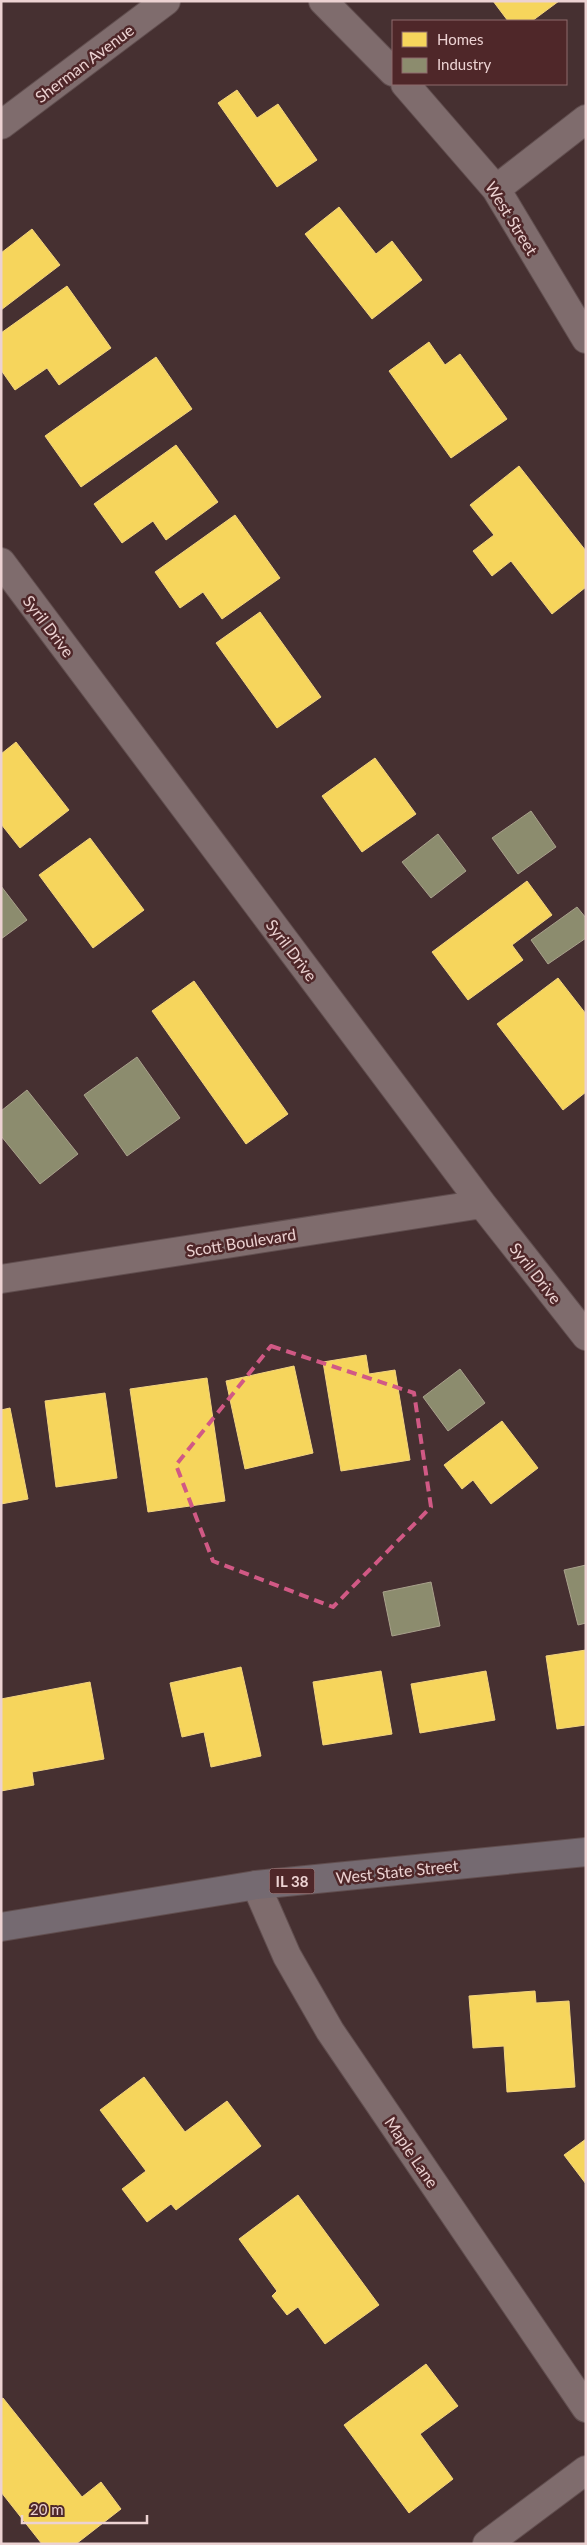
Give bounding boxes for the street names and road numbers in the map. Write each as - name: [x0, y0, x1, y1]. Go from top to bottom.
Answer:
- street label: Sherman Avenue: [31, 20, 137, 106]
- street label: West Street: [482, 178, 542, 258]
- street label: Syril Drive: [20, 591, 78, 661]
- street label: Syril Drive: [263, 915, 321, 985]
- street label: Scott Boulevard: [185, 1224, 297, 1260]
- street label: Syril Drive: [506, 1239, 566, 1307]
- street label: West State Street: [335, 1855, 459, 1887]
- road number: IL 38: [270, 1868, 314, 1894]
- street label: Maple Lane: [381, 2113, 443, 2191]

